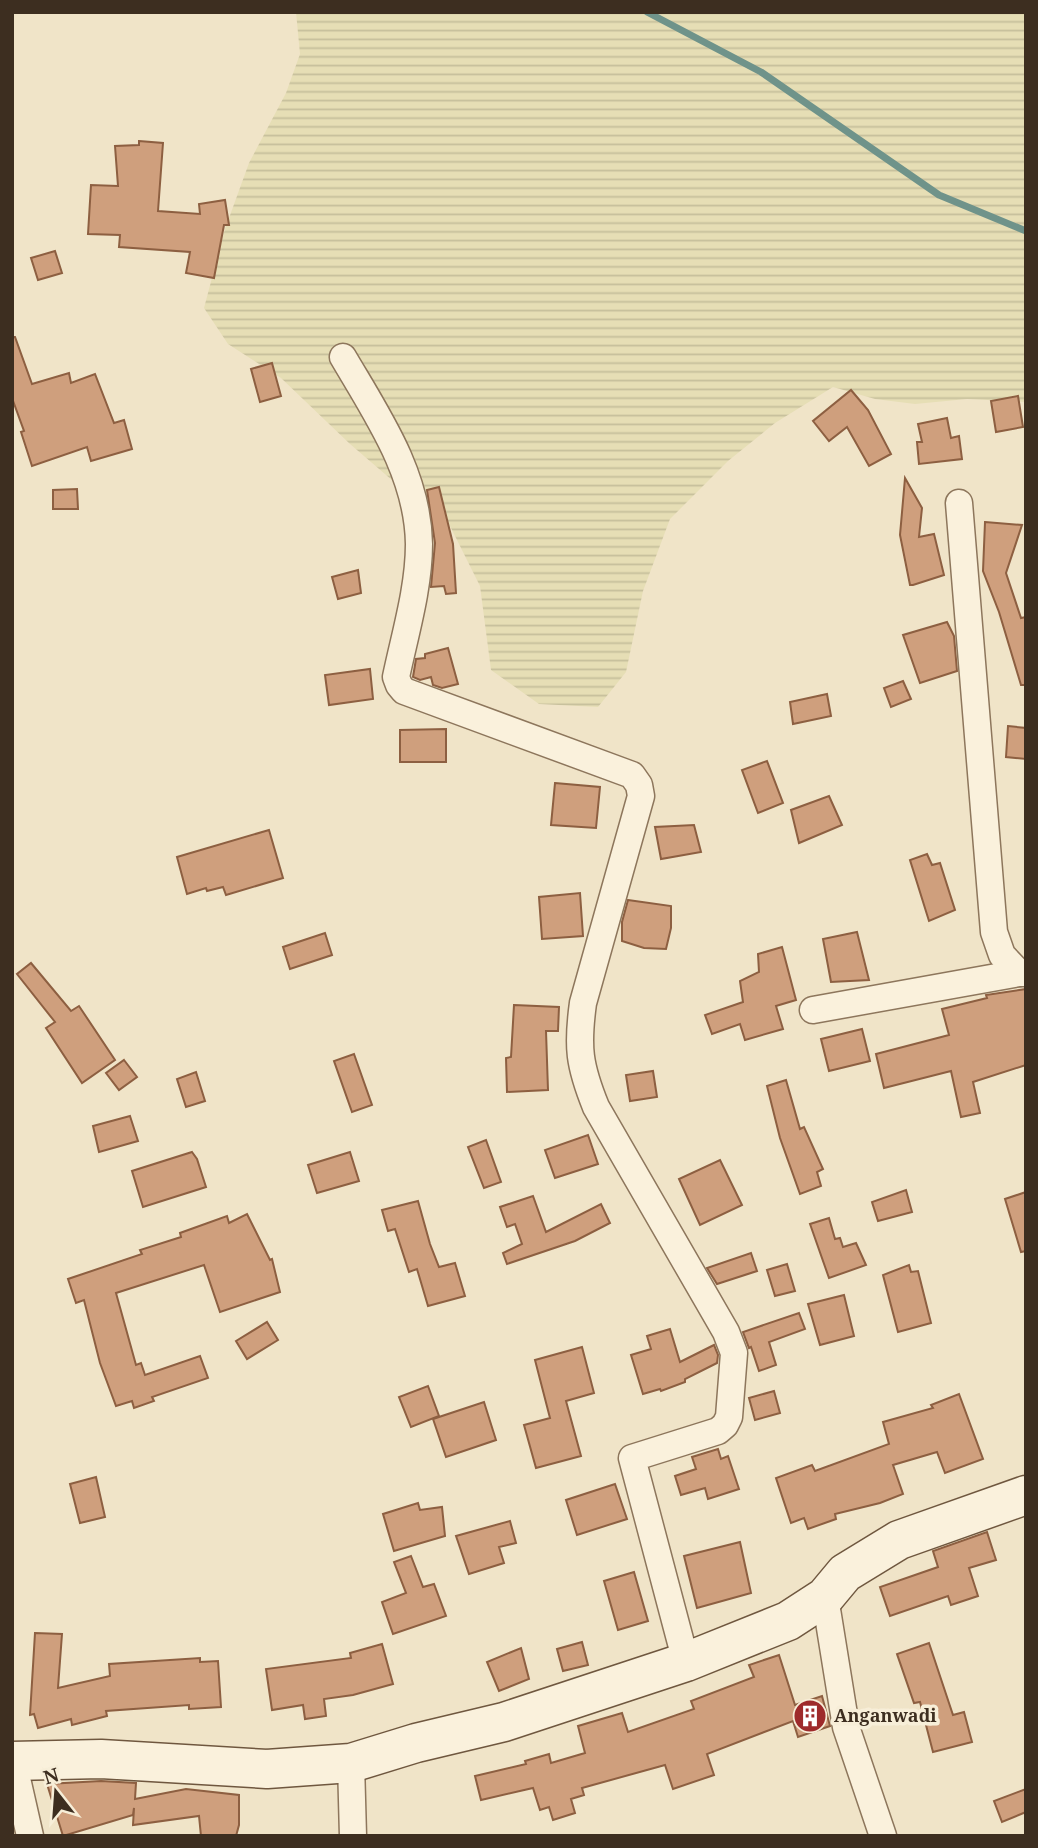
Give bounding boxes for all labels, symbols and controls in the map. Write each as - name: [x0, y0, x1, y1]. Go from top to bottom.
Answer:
- building icon: Anganwadi: [791, 1697, 829, 1735]
- place label: Anganwadi: [834, 1703, 937, 1727]
- north arrow: [21, 1757, 91, 1827]
- text: N: [40, 1761, 62, 1790]

